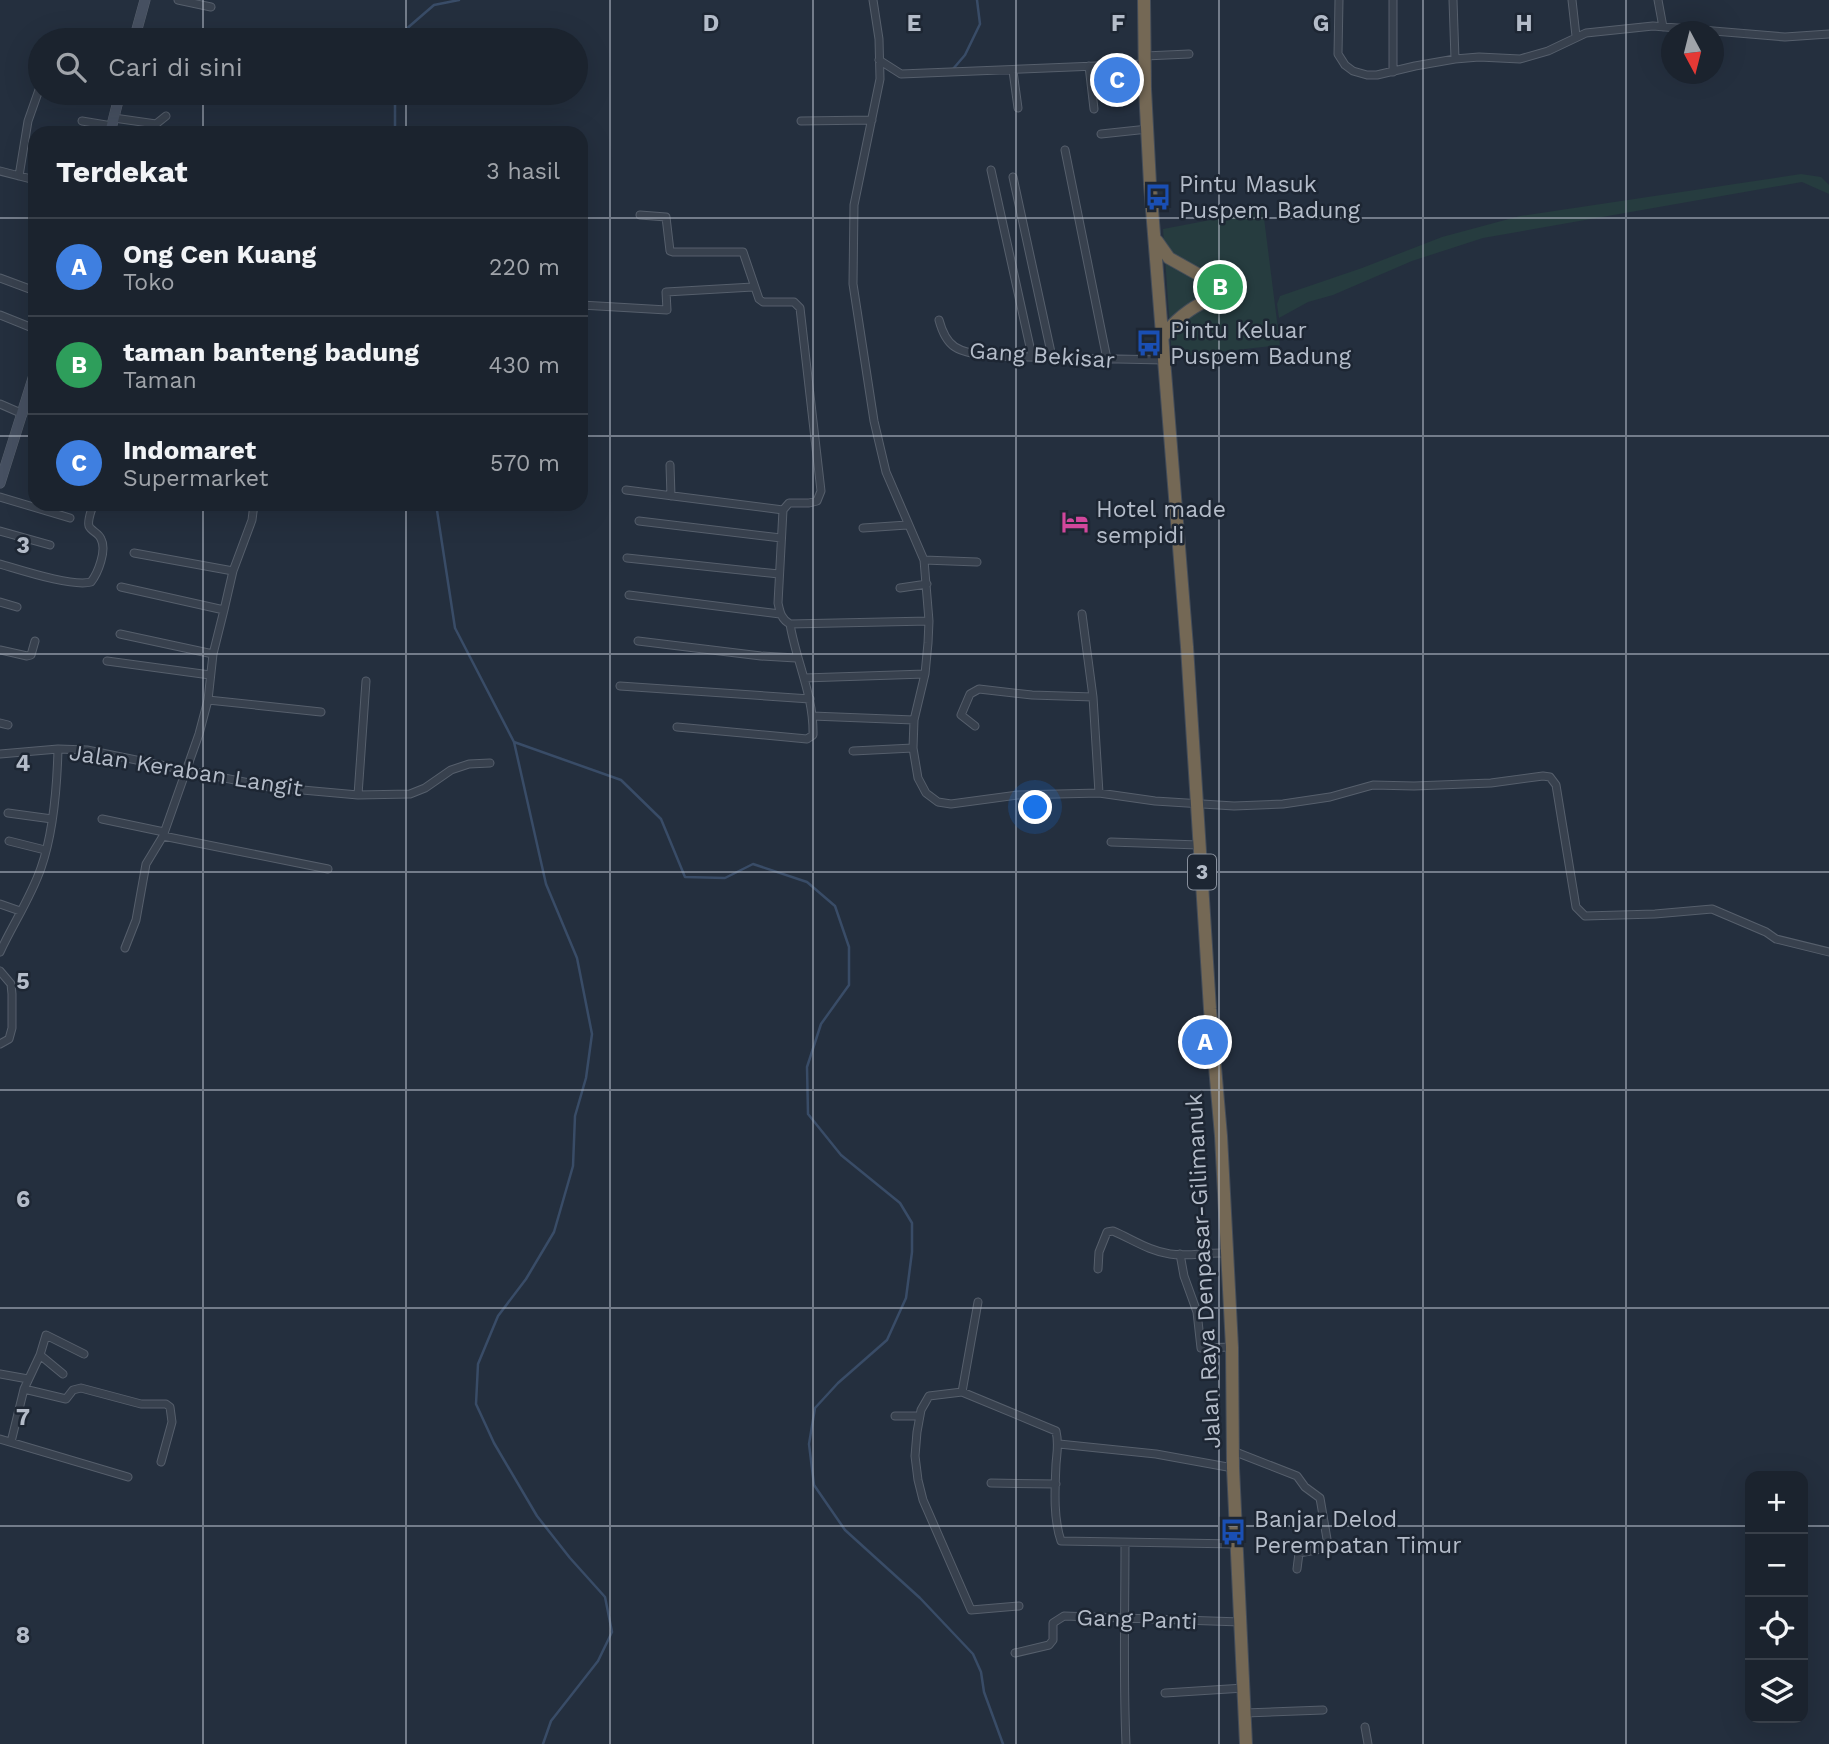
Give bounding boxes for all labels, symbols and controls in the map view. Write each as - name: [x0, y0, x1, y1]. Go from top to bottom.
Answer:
- text: D: [703, 10, 719, 37]
- text: E: [907, 10, 921, 37]
- text: F: [1111, 10, 1125, 37]
- text: G: [1313, 10, 1329, 37]
- text: H: [1515, 10, 1533, 37]
- north arrow: [1661, 21, 1724, 84]
- search box: [28, 28, 588, 105]
- icon: search: [52, 48, 90, 86]
- text: Cari di sini: [108, 52, 243, 82]
- pin: C: [1094, 54, 1140, 106]
- text: Terdekat: [56, 154, 188, 189]
- text: 3 hasil: [486, 158, 560, 185]
- place label: Pintu Masuk Puspem Badung: [1179, 171, 1361, 224]
- bus stop icon: Pintu Masuk Puspem Badung: [1143, 182, 1173, 212]
- text: Ong Cen Kuang: [123, 239, 316, 269]
- text: A: [71, 254, 87, 281]
- text: 220 m: [489, 254, 560, 281]
- pin: B: [1197, 261, 1243, 313]
- text: Toko: [123, 269, 175, 296]
- place label: Pintu Keluar Puspem Badung: [1170, 317, 1352, 370]
- bus stop icon: Pintu Keluar Puspem Badung: [1134, 328, 1164, 358]
- text: taman banteng badung: [123, 337, 419, 367]
- street label: Gang Bekisar: [968, 337, 1116, 374]
- text: B: [71, 352, 87, 379]
- text: 430 m: [488, 352, 560, 379]
- text: Taman: [123, 367, 197, 394]
- text: Indomaret: [123, 435, 256, 465]
- text: C: [71, 450, 87, 477]
- text: 570 m: [490, 450, 560, 477]
- text: Supermarket: [123, 465, 268, 492]
- place label: Hotel made sempidi: [1096, 496, 1226, 549]
- hotel icon: Hotel made sempidi: [1060, 507, 1090, 537]
- text: 3: [16, 532, 30, 559]
- street label: Jalan Keraban Langit: [67, 739, 305, 802]
- text: 4: [16, 750, 31, 777]
- your location: [1018, 790, 1052, 824]
- road number: 3: [1188, 854, 1216, 890]
- text: 5: [16, 968, 30, 995]
- pin: A: [1182, 1016, 1228, 1068]
- street label: Jalan Raya Denpasar-Gilimanuk: [1181, 1093, 1226, 1449]
- text: 6: [16, 1186, 30, 1213]
- text: 7: [16, 1404, 30, 1431]
- map controls: [1745, 1471, 1808, 1723]
- button: +: [1745, 1471, 1808, 1534]
- place label: Banjar Delod Perempatan Timur: [1254, 1506, 1462, 1559]
- bus stop icon: Banjar Delod Perempatan Timur: [1218, 1517, 1248, 1547]
- button: −: [1745, 1534, 1808, 1597]
- button: locate: [1745, 1597, 1808, 1660]
- street label: Gang Panti: [1076, 1604, 1198, 1635]
- text: 8: [16, 1622, 30, 1649]
- button: layers: [1745, 1660, 1808, 1723]

